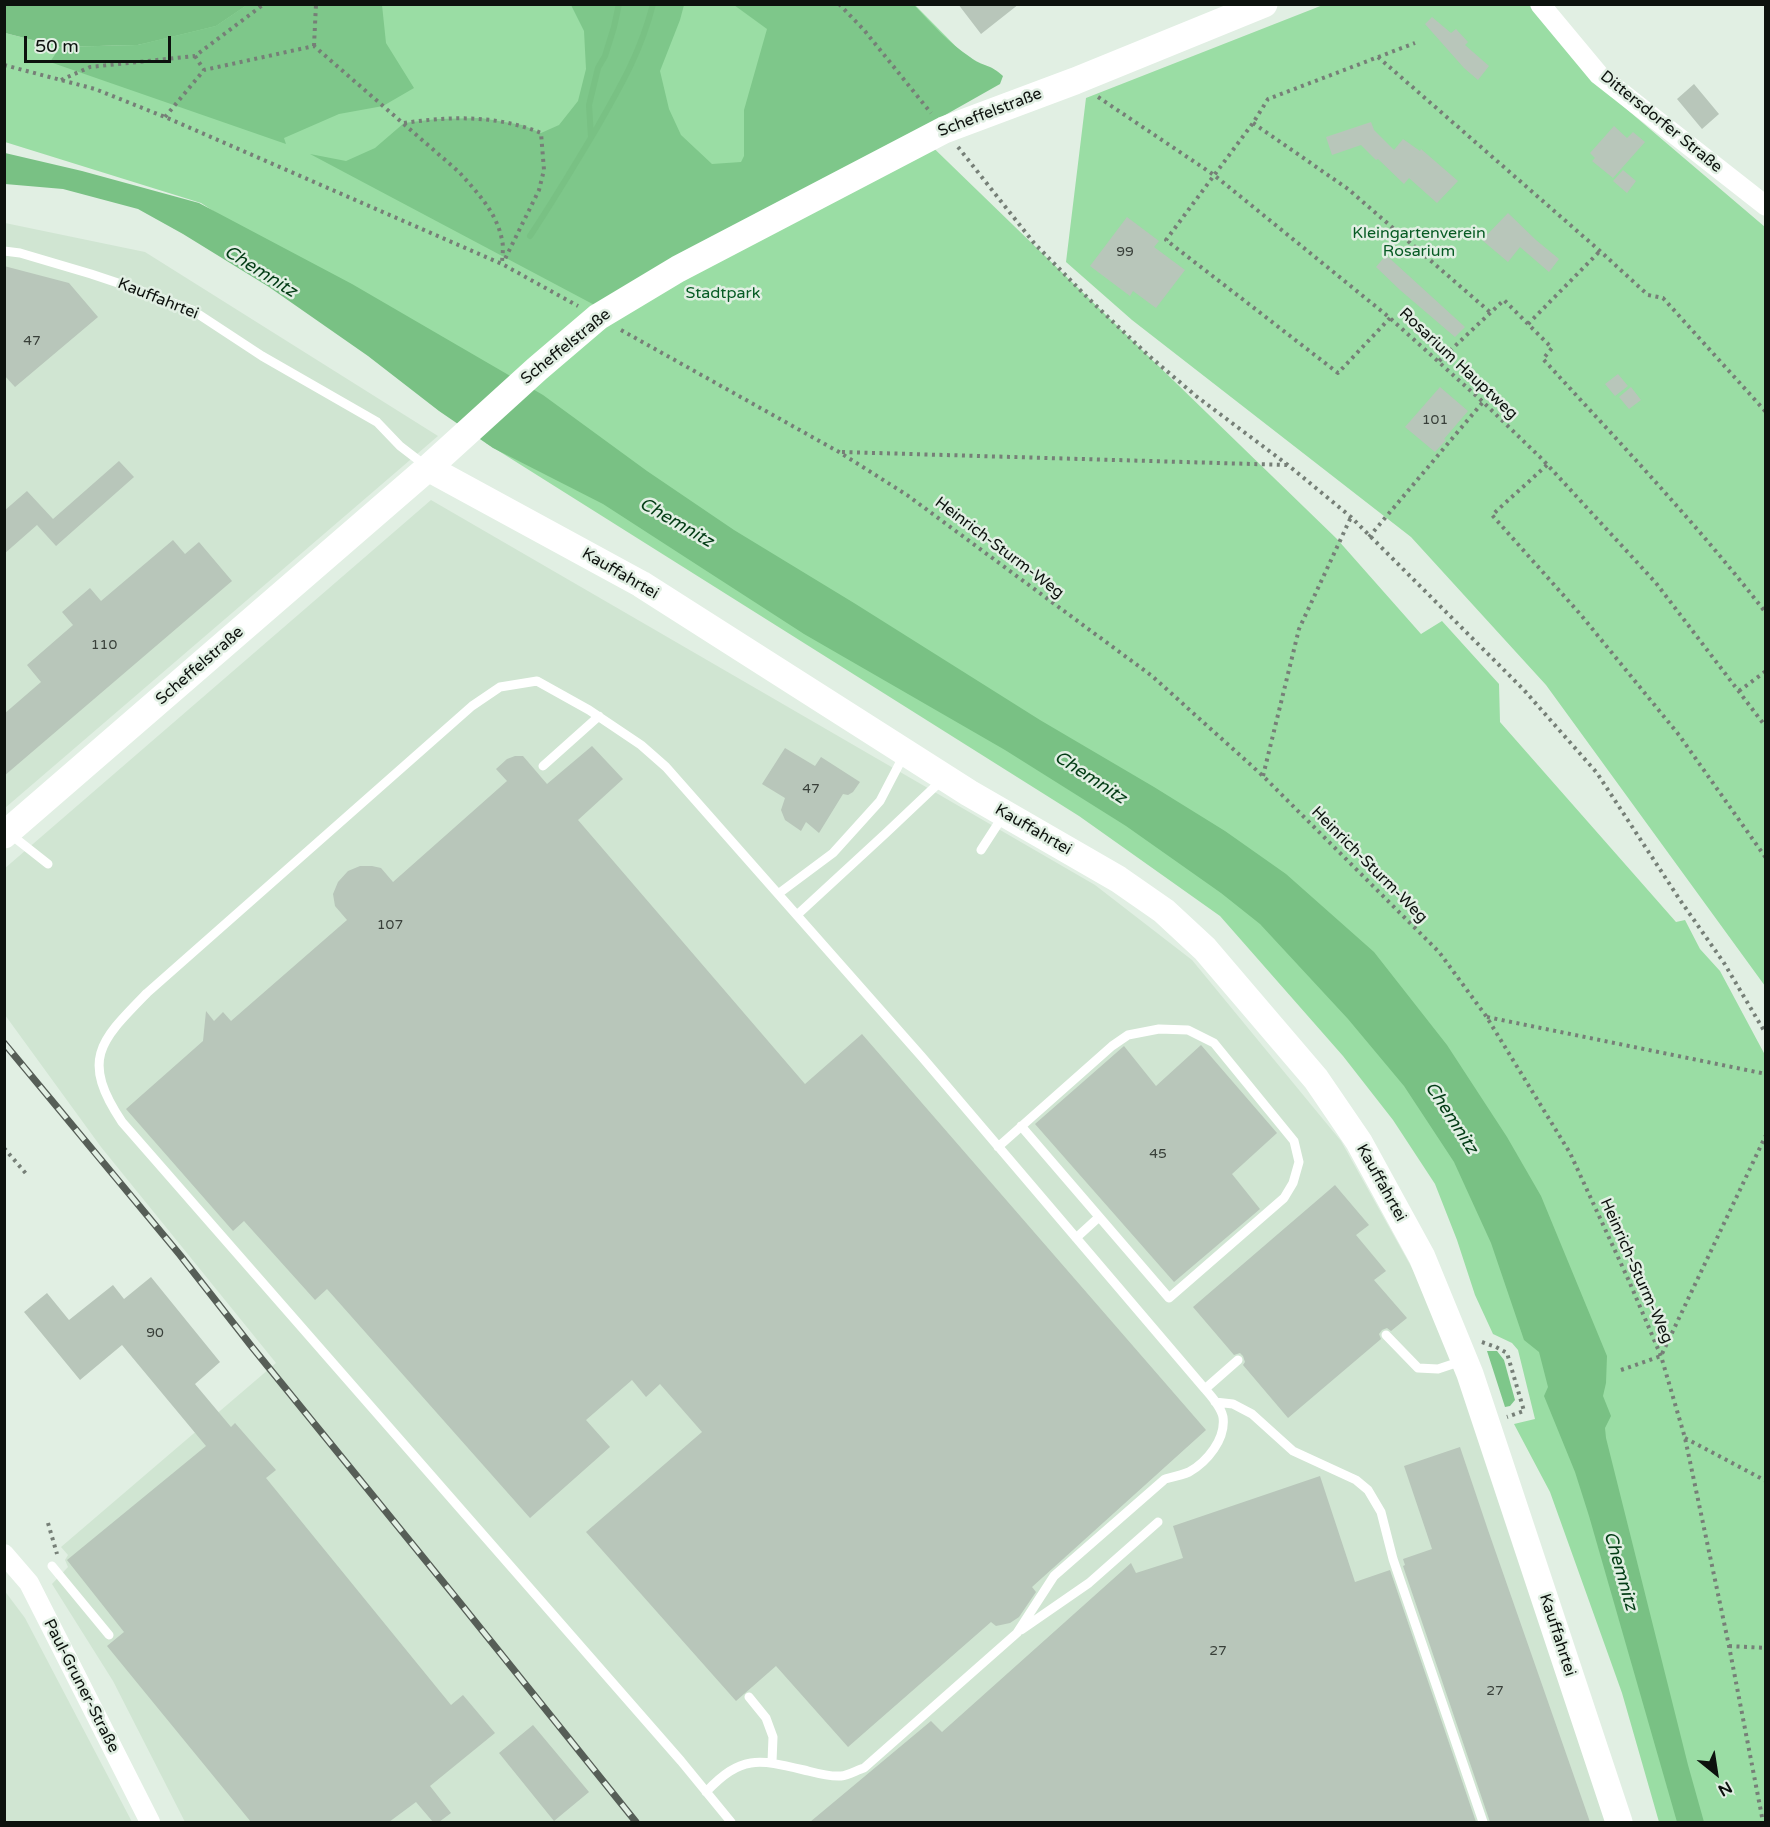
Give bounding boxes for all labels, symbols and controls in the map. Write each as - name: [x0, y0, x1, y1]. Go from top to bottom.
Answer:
- scale bar: [27, 24, 174, 62]
- text: 50 m: [35, 35, 79, 57]
- street label: Dittersdorfer Straße: [1596, 67, 1726, 177]
- street label: Scheffelstraße: [935, 84, 1045, 142]
- park label: Kleingartenverein Rosarium: [1352, 224, 1486, 262]
- water label: Chemnitz: [220, 241, 300, 303]
- house number: 99: [1116, 244, 1134, 260]
- street label: Kauffahrtei: [115, 274, 201, 324]
- park label: Stadtpark: [686, 284, 760, 304]
- street label: Rosarium Hauptweg: [1395, 304, 1521, 424]
- street label: Scheffelstraße: [517, 305, 615, 389]
- house number: 47: [23, 333, 41, 349]
- house number: 101: [1422, 412, 1448, 428]
- water label: Chemnitz: [635, 493, 717, 553]
- street label: Heinrich-Sturm-Weg: [931, 493, 1067, 603]
- street label: Kauffahrtei: [578, 544, 662, 604]
- street label: Scheffelstraße: [152, 623, 248, 709]
- house number: 110: [91, 637, 117, 653]
- water label: Chemnitz: [1050, 747, 1130, 809]
- house number: 47: [802, 781, 820, 797]
- street label: Kauffahrtei: [991, 800, 1075, 860]
- street label: Heinrich-Sturm-Weg: [1307, 803, 1431, 927]
- house number: 107: [377, 917, 403, 933]
- water label: Chemnitz: [1420, 1078, 1482, 1158]
- street label: Kauffahrtei: [1352, 1141, 1410, 1225]
- house number: 45: [1149, 1146, 1167, 1162]
- street label: Heinrich-Sturm-Weg: [1595, 1196, 1677, 1346]
- house number: 90: [146, 1325, 164, 1341]
- water label: Chemnitz: [1598, 1529, 1642, 1613]
- street label: Kauffahrtei: [1535, 1591, 1579, 1679]
- street label: Paul-Gruner-Straße: [39, 1616, 123, 1756]
- house number: 27: [1209, 1643, 1227, 1659]
- house number: 27: [1486, 1683, 1504, 1699]
- north arrow: [1686, 1743, 1746, 1803]
- text: N: [1714, 1777, 1736, 1800]

